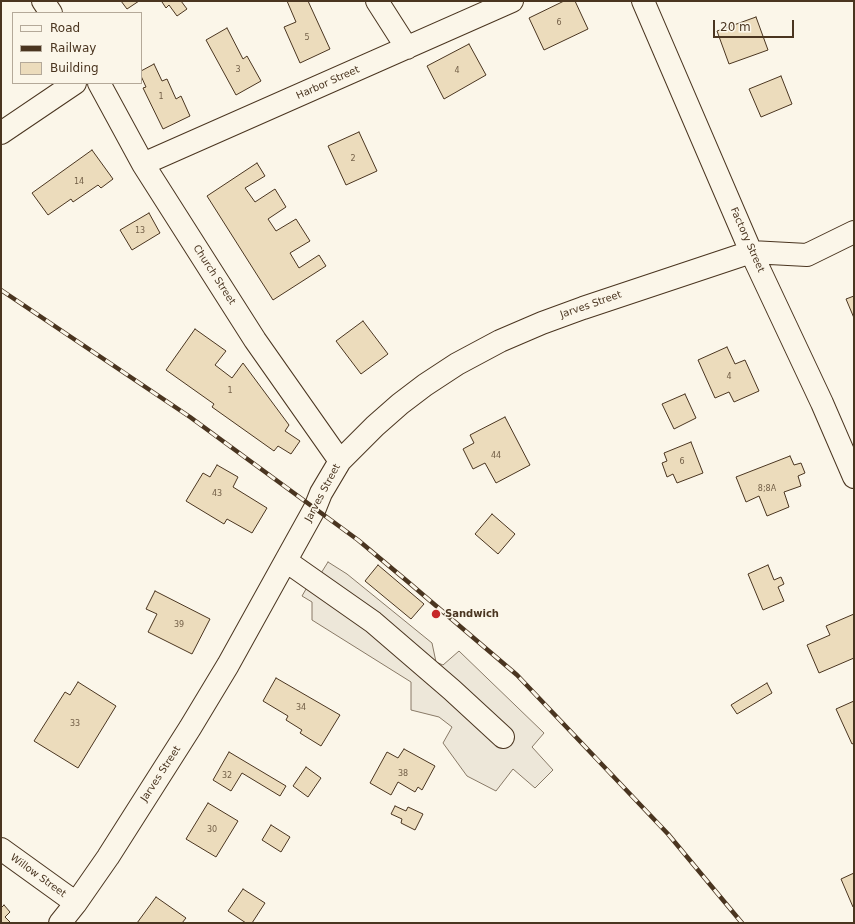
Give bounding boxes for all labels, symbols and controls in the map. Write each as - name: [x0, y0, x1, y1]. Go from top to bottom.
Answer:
- legend: [12, 12, 142, 84]
- scale bar: [715, 12, 796, 38]
- house number: 6: [556, 18, 562, 28]
- text: 20 m: [720, 20, 751, 34]
- text: Road: [50, 21, 80, 35]
- house number: 5: [304, 33, 310, 43]
- text: Railway: [50, 41, 96, 55]
- text: Building: [50, 61, 99, 75]
- street label: Harbor Street: [295, 64, 361, 102]
- house number: 3: [235, 65, 241, 75]
- house number: 4: [454, 66, 460, 76]
- house number: 1: [158, 92, 164, 102]
- house number: 2: [350, 154, 356, 164]
- house number: 14: [74, 177, 84, 187]
- street label: Factory Street: [727, 206, 767, 274]
- house number: 13: [135, 226, 145, 236]
- street label: Church Street: [190, 243, 238, 307]
- street label: Jarves Street: [559, 289, 623, 321]
- house number: 4: [726, 372, 732, 382]
- house number: 1: [227, 386, 233, 396]
- house number: 44: [491, 451, 501, 461]
- house number: 6: [679, 457, 685, 467]
- street label: Jarves Street: [303, 462, 343, 524]
- house number: 8;8A: [758, 484, 776, 494]
- house number: 43: [212, 489, 222, 499]
- marker: Sandwich: [430, 608, 442, 620]
- place label: Sandwich: [445, 608, 499, 620]
- house number: 39: [174, 620, 184, 630]
- house number: 34: [296, 703, 306, 713]
- house number: 33: [70, 719, 80, 729]
- street label: Jarves Street: [139, 744, 183, 804]
- house number: 38: [398, 769, 408, 779]
- house number: 32: [222, 771, 232, 781]
- house number: 30: [207, 825, 217, 835]
- street label: Willow Street: [8, 852, 68, 900]

